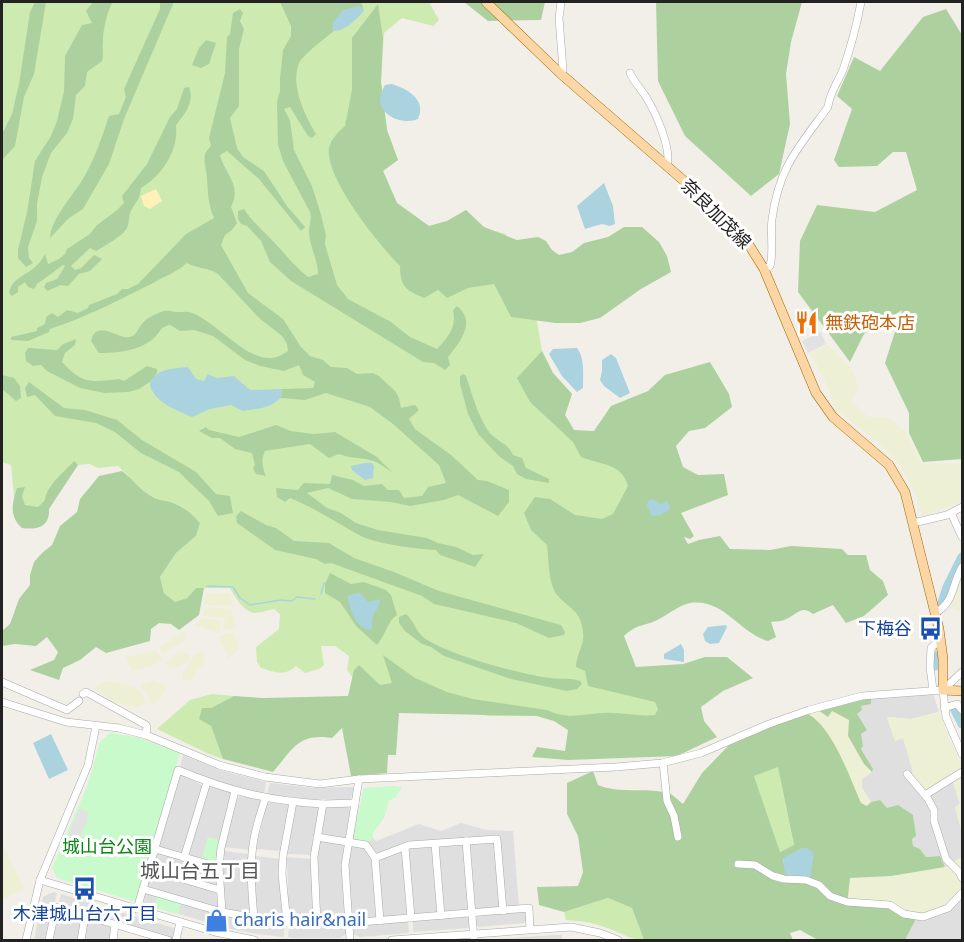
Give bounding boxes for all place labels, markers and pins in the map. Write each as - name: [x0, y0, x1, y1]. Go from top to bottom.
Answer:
- restaurant icon: 無鉄砲本店: [794, 310, 820, 336]
- place label: 無鉄砲本店: [825, 310, 915, 334]
- place label: 下梅谷: [858, 616, 912, 640]
- bus stop icon: 下梅谷: [917, 616, 943, 642]
- bus stop icon: 木津城山台六丁目: [72, 875, 98, 901]
- place label: 木津城山台六丁目: [13, 901, 157, 925]
- shop icon: charis hair&nail: [203, 907, 229, 933]
- place label: charis hair&nail: [234, 907, 366, 931]

